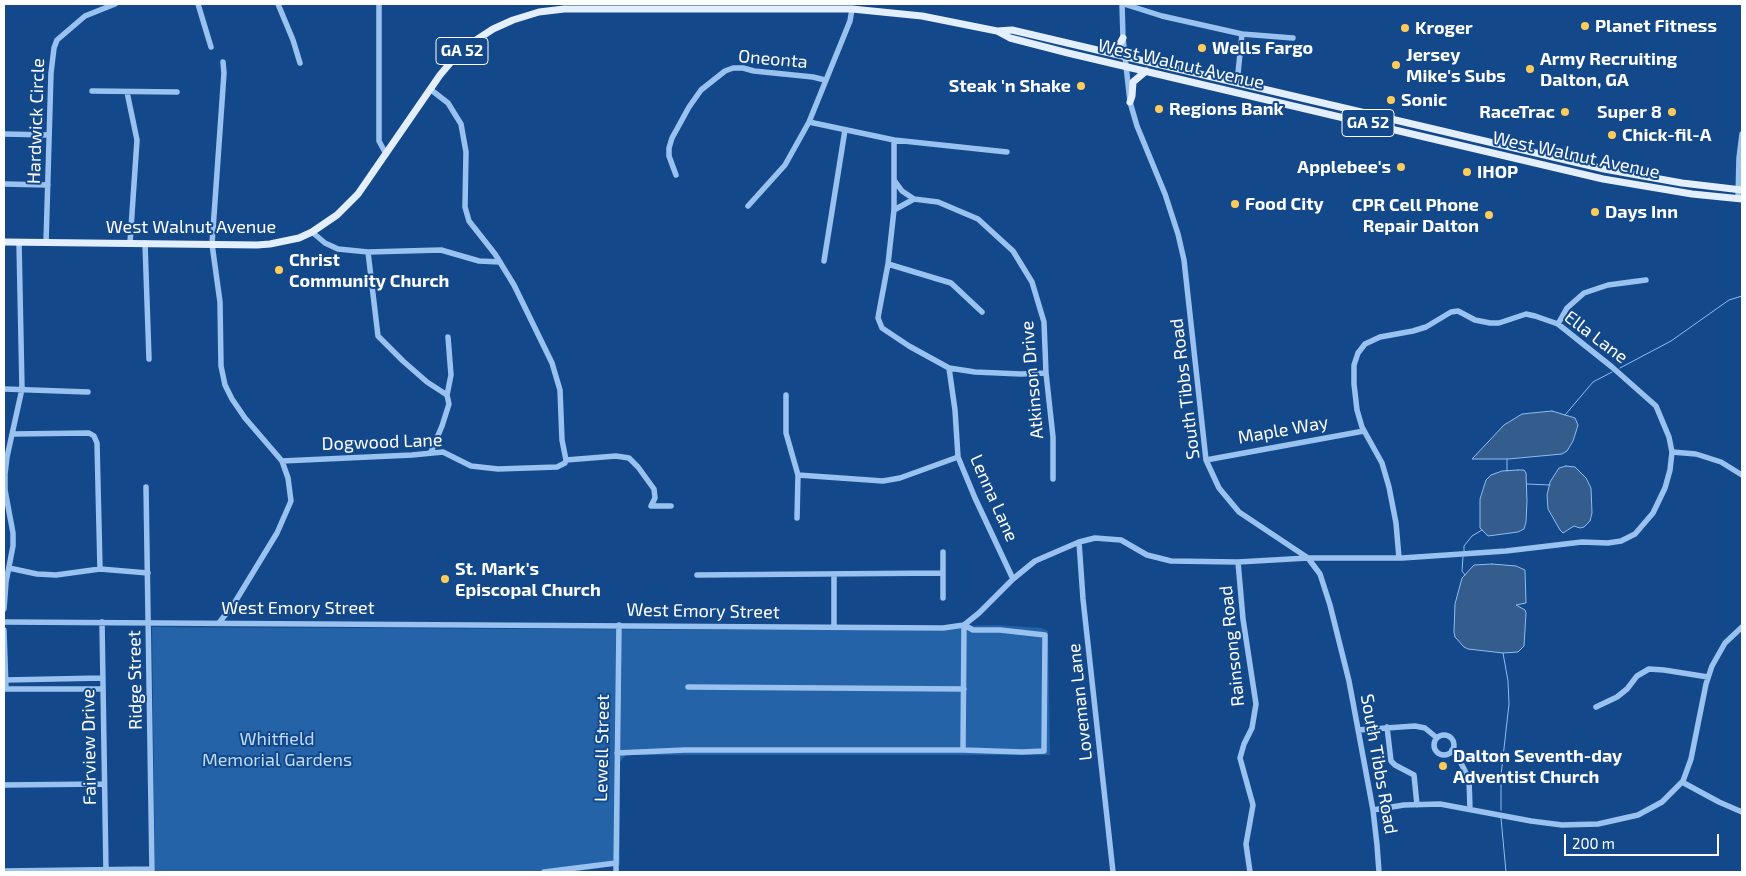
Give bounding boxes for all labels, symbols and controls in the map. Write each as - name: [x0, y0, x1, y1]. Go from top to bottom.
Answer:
- place label: Planet Fitness: [1595, 15, 1717, 37]
- place label: Kroger: [1415, 17, 1473, 39]
- marker: Planet Fitness: [1579, 20, 1591, 32]
- marker: Kroger: [1399, 22, 1411, 34]
- street label: West Walnut Avenue: [1096, 34, 1266, 94]
- road number: GA 52: [436, 37, 488, 64]
- place label: Wells Fargo: [1212, 37, 1313, 59]
- marker: Wells Fargo: [1196, 42, 1208, 54]
- place label: Jersey Mike's Subs: [1406, 44, 1506, 86]
- street label: Oneonta: [737, 45, 809, 73]
- place label: Army Recruiting Dalton, GA: [1540, 48, 1677, 90]
- street label: Hardwick Circle: [23, 58, 49, 184]
- marker: Jersey Mike's Subs: [1390, 59, 1402, 71]
- marker: Army Recruiting Dalton, GA: [1524, 63, 1536, 75]
- place label: Steak 'n Shake: [949, 75, 1071, 97]
- marker: Steak 'n Shake: [1075, 80, 1087, 92]
- place label: Sonic: [1401, 89, 1447, 111]
- marker: Sonic: [1385, 94, 1397, 106]
- place label: Regions Bank: [1169, 98, 1284, 120]
- place label: RaceTrac: [1479, 101, 1555, 123]
- place label: Super 8: [1597, 101, 1662, 123]
- marker: Regions Bank: [1153, 103, 1165, 115]
- marker: RaceTrac: [1559, 106, 1571, 118]
- marker: Super 8: [1666, 106, 1678, 118]
- road number: GA 52: [1342, 110, 1394, 136]
- place label: Chick-fil-A: [1622, 124, 1711, 146]
- street label: West Walnut Avenue: [1490, 127, 1662, 183]
- marker: Chick-fil-A: [1606, 129, 1618, 141]
- place label: Applebee's: [1297, 156, 1391, 178]
- marker: Applebee's: [1395, 161, 1407, 173]
- place label: IHOP: [1477, 161, 1518, 183]
- marker: IHOP: [1461, 166, 1473, 178]
- place label: Food City: [1245, 193, 1324, 215]
- place label: CPR Cell Phone Repair Dalton: [1352, 194, 1479, 236]
- marker: Food City: [1229, 198, 1241, 210]
- place label: Days Inn: [1605, 201, 1678, 223]
- marker: Days Inn: [1589, 206, 1601, 218]
- marker: CPR Cell Phone Repair Dalton: [1483, 209, 1495, 221]
- street label: West Walnut Avenue: [106, 216, 276, 238]
- place label: Christ Community Church: [289, 249, 449, 292]
- marker: Christ Community Church: [273, 264, 285, 276]
- street label: Ella Lane: [1560, 306, 1632, 368]
- street label: South Tibbs Road: [1166, 317, 1204, 461]
- street label: Atkinson Drive: [1016, 320, 1048, 440]
- street label: Maple Way: [1236, 411, 1330, 449]
- street label: Dogwood Lane: [321, 429, 443, 455]
- street label: Lenna Lane: [965, 451, 1023, 545]
- place label: St. Mark's Episcopal Church: [455, 558, 601, 600]
- marker: St. Mark's Episcopal Church: [439, 573, 451, 585]
- street label: Rainsong Road: [1215, 585, 1249, 707]
- street label: West Emory Street: [221, 597, 375, 619]
- street label: West Emory Street: [626, 599, 780, 623]
- street label: Ridge Street: [123, 630, 147, 730]
- street label: Loveman Lane: [1063, 642, 1097, 762]
- street label: Fairview Drive: [77, 689, 101, 805]
- street label: South Tibbs Road: [1356, 692, 1402, 836]
- street label: Lewell Street: [590, 694, 614, 802]
- park label: Whitfield Memorial Gardens: [202, 728, 352, 771]
- place label: Dalton Seventh-day Adventist Church: [1453, 745, 1622, 788]
- marker: Dalton Seventh-day Adventist Church: [1437, 760, 1449, 772]
- scale bar: [1566, 824, 1721, 856]
- text: 200 m: [1572, 834, 1615, 852]

